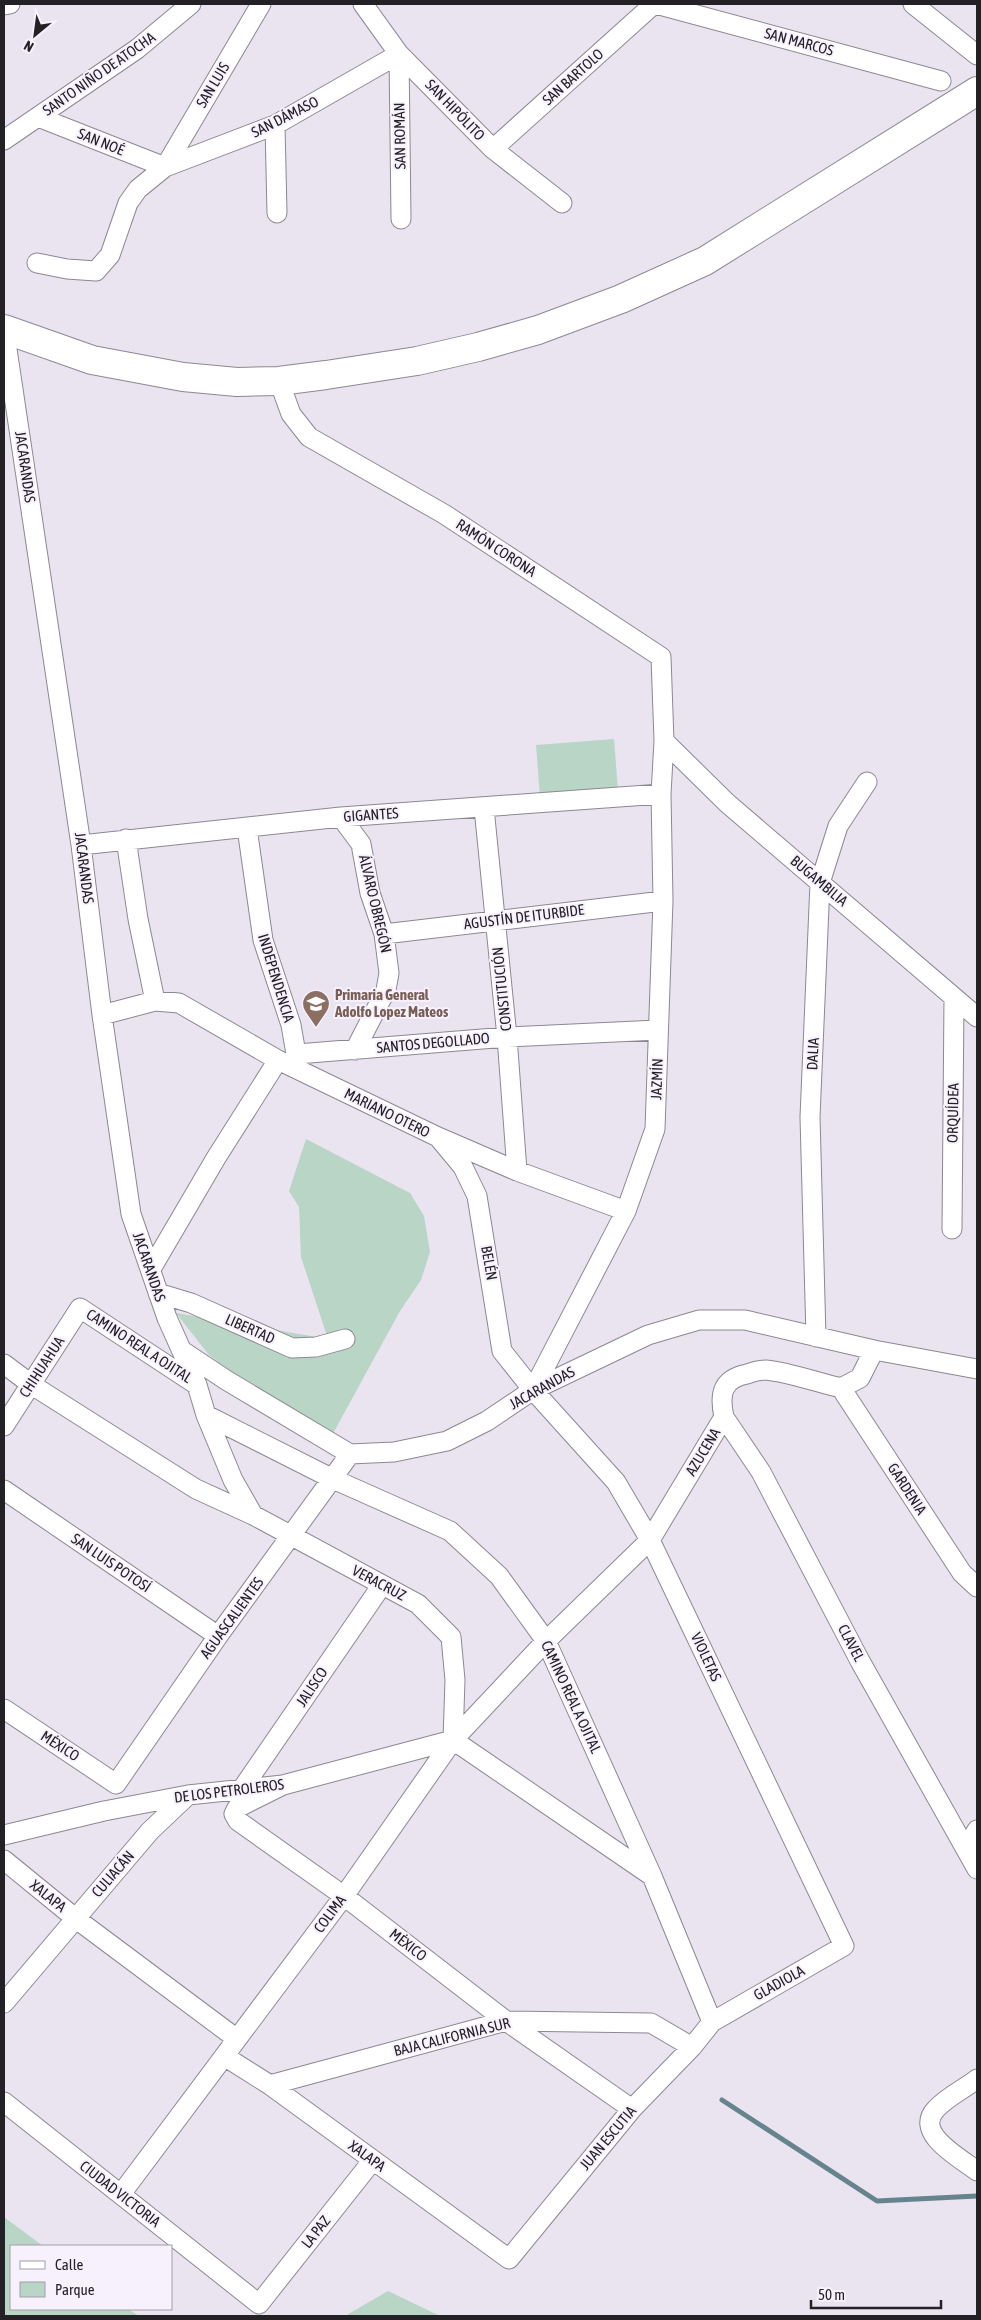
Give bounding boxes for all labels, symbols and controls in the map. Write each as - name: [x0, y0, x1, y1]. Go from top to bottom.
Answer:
- north arrow: [10, 10, 60, 60]
- street label: SAN MARCOS: [763, 24, 836, 59]
- street label: SANTO NIÑO DE ATOCHA: [39, 28, 159, 119]
- text: N: [21, 37, 36, 55]
- street label: SAN BARTOLO: [539, 45, 607, 108]
- street label: SAN LUIS: [193, 59, 233, 110]
- street label: SAN HIPÓLITO: [422, 76, 489, 144]
- street label: SAN DÁMASO: [248, 92, 321, 141]
- street label: SAN ROMÁN: [390, 102, 409, 170]
- street label: SAN NOÉ: [75, 125, 127, 159]
- street label: JACARANDAS: [12, 430, 39, 504]
- street label: RAMÓN CORONA: [453, 515, 540, 580]
- street label: GIGANTES: [343, 804, 399, 825]
- street label: JACARANDAS: [72, 831, 97, 905]
- street label: BUGAMBILIA: [787, 852, 852, 910]
- street label: ÁLVARO OBREGÓN: [356, 853, 395, 955]
- street label: AGUSTÍN DE ITURBIDE: [463, 901, 586, 932]
- street label: INDEPENDENCIA: [255, 932, 298, 1025]
- street label: CONSTITUCIÓN: [489, 946, 514, 1032]
- place label: Primaria General Adolfo Lopez Mateos: [334, 986, 449, 1020]
- school or university icon: Primaria General Adolfo Lopez Mateos: [301, 989, 331, 1028]
- street label: SANTOS DEGOLLADO: [376, 1029, 490, 1056]
- street label: DALIA: [803, 1037, 822, 1071]
- street label: JAZMÍN: [647, 1058, 666, 1100]
- street label: ORQUÍDEA: [943, 1082, 962, 1143]
- street label: MARIANO OTERO: [342, 1084, 433, 1141]
- street label: JACARANDAS: [130, 1230, 169, 1304]
- street label: BELÉN: [478, 1244, 501, 1281]
- street label: CAMINO REAL A OJITAL: [83, 1305, 195, 1386]
- street label: LIBERTAD: [223, 1310, 278, 1347]
- street label: CHIHUAHUA: [16, 1333, 68, 1400]
- street label: JACARANDAS: [506, 1363, 577, 1412]
- street label: AZUCENA: [682, 1424, 724, 1479]
- street label: GARDENIA: [885, 1460, 931, 1518]
- street label: SAN LUIS POTOSÍ: [68, 1530, 154, 1596]
- street label: VERACRUZ: [349, 1561, 409, 1604]
- street label: AGUASCALIENTES: [196, 1574, 267, 1662]
- street label: CLAVEL: [835, 1621, 868, 1664]
- street label: VIOLETAS: [688, 1630, 725, 1684]
- street label: CAMINO REAL A OJITAL: [538, 1638, 605, 1756]
- street label: JALISCO: [292, 1664, 331, 1709]
- street label: MÉXICO: [38, 1727, 83, 1764]
- street label: DE LOS PETROLEROS: [173, 1775, 285, 1806]
- street label: CULIACÁN: [88, 1847, 137, 1900]
- street label: XALAPA: [27, 1876, 70, 1916]
- street label: COLIMA: [310, 1891, 349, 1936]
- street label: MÉXICO: [386, 1925, 430, 1964]
- street label: GLADIOLA: [750, 1961, 808, 2003]
- street label: BAJA CALIFORNIA SUR: [392, 2014, 512, 2059]
- street label: JUAN ESCUTIA: [576, 2102, 640, 2173]
- street label: XALAPA: [346, 2137, 390, 2175]
- street label: CIUDAD VICTORIA: [77, 2157, 164, 2231]
- street label: LA PAZ: [298, 2212, 334, 2251]
- legend: [10, 2245, 172, 2310]
- text: Calle: [55, 2256, 84, 2273]
- scale bar: [811, 2278, 941, 2310]
- text: Parque: [55, 2281, 95, 2298]
- text: 50 m: [818, 2286, 845, 2303]

